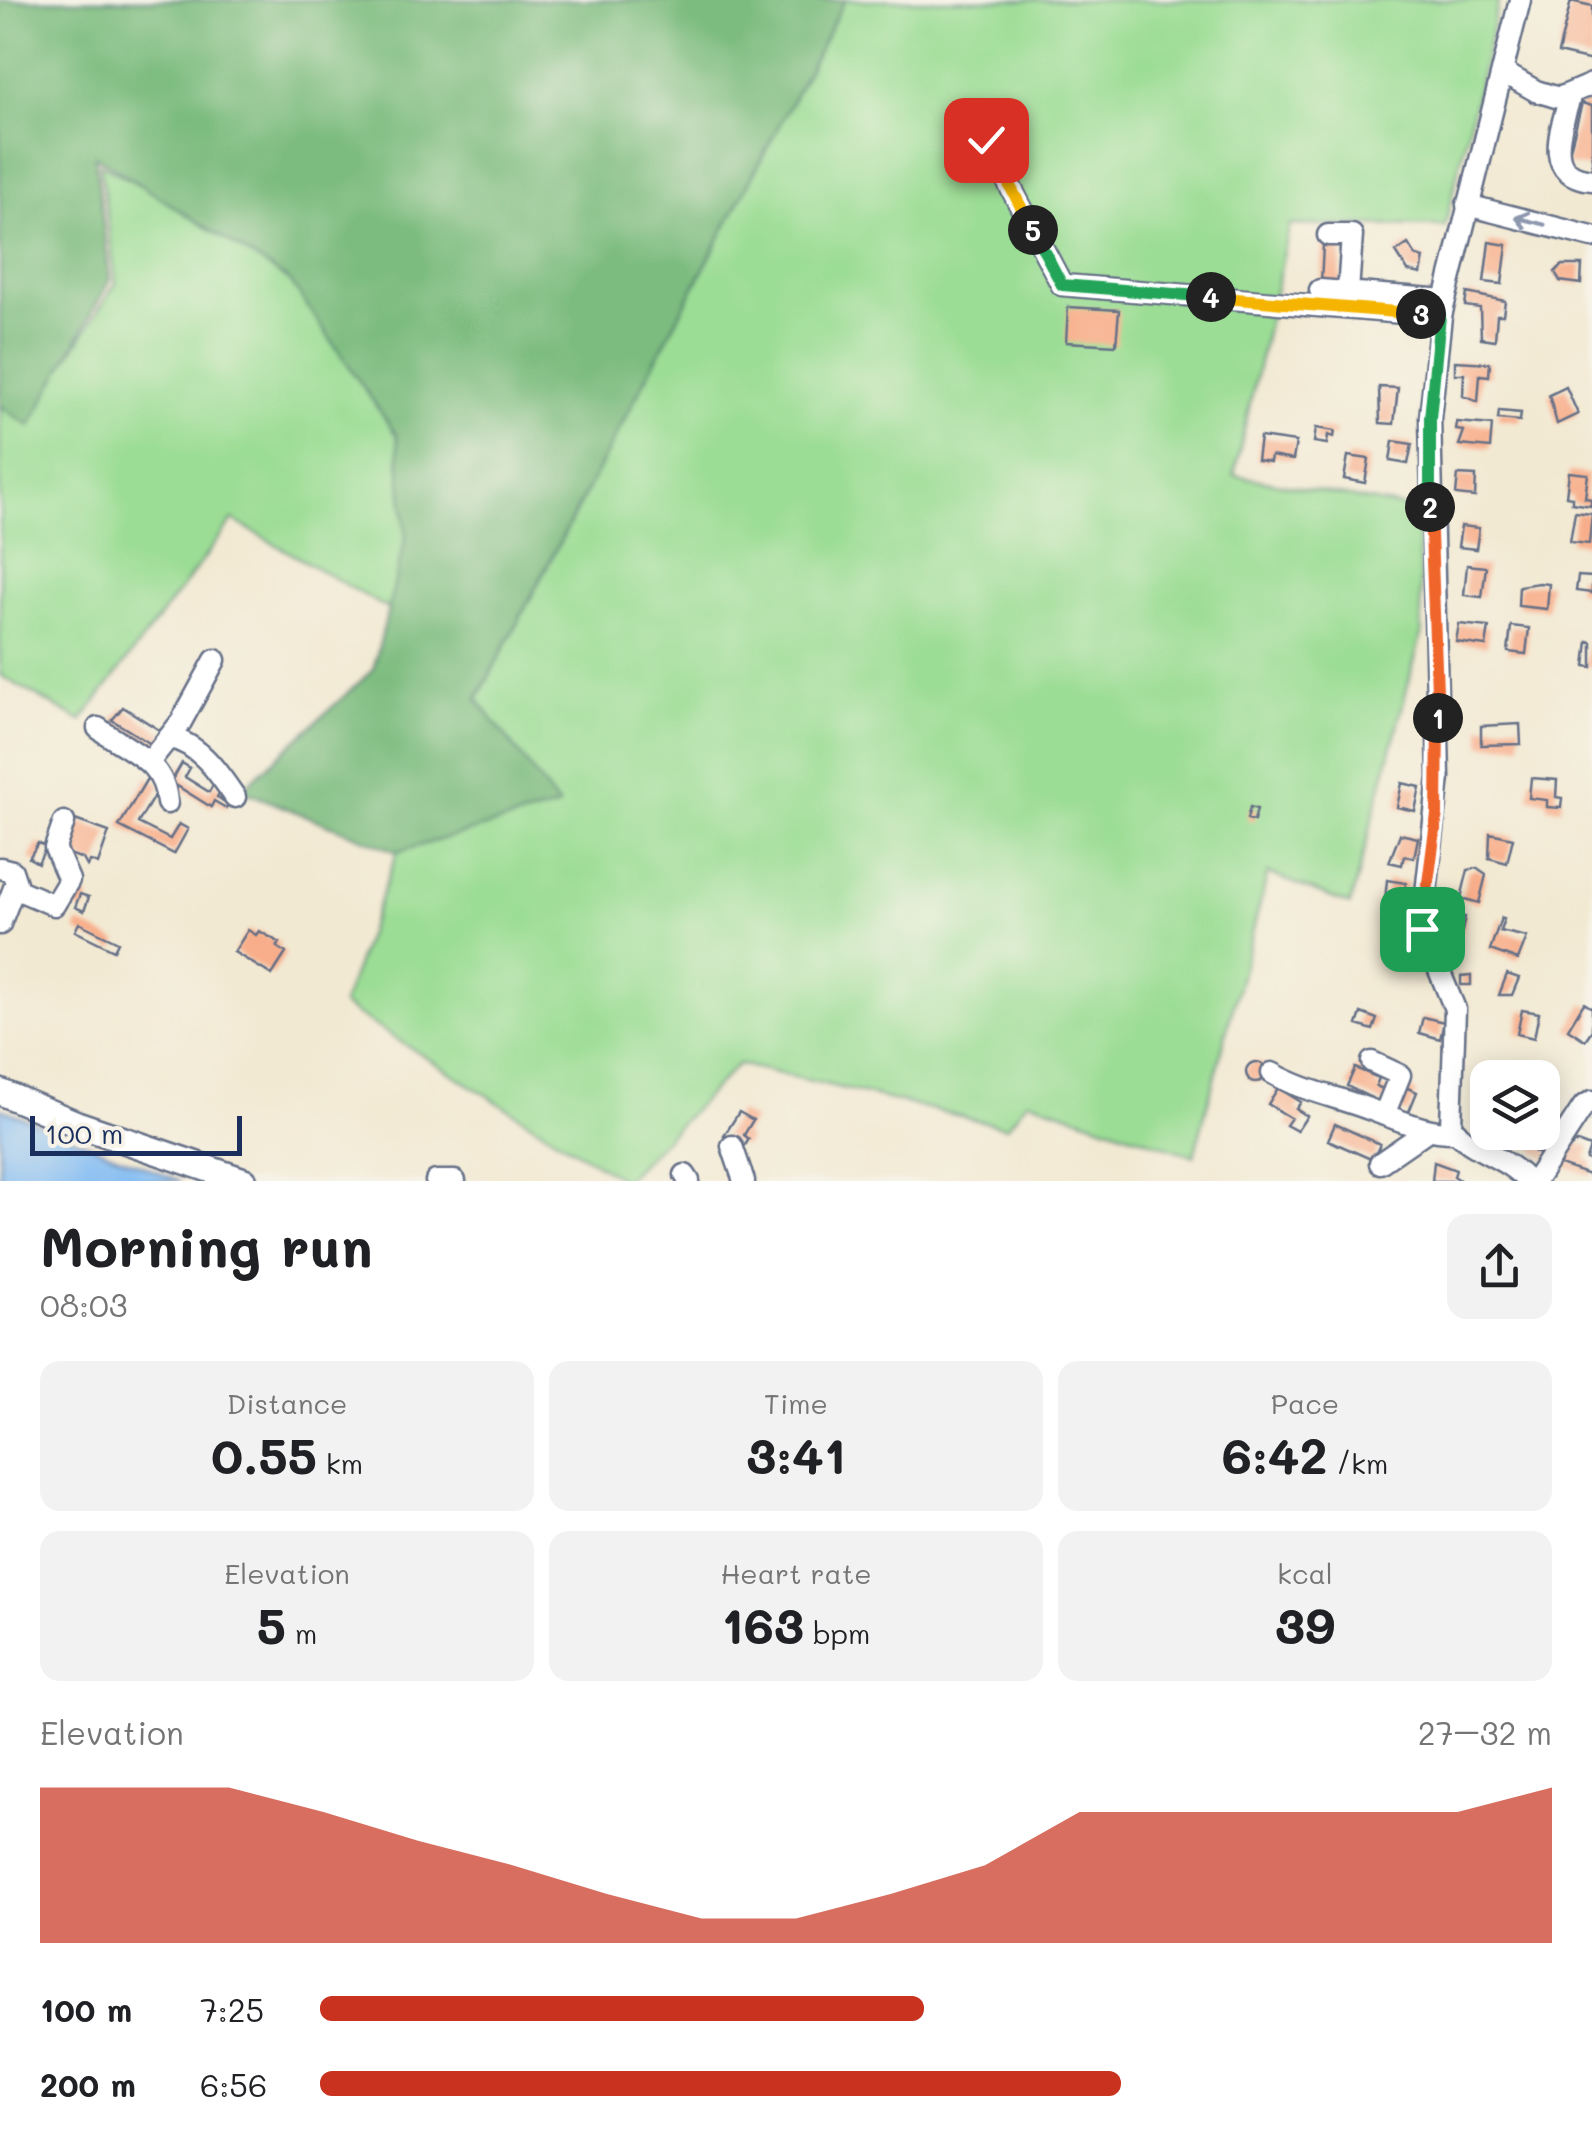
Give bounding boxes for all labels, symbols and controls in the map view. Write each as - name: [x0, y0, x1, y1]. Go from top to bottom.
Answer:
- pin: [944, 98, 1029, 183]
- icon: check: [959, 113, 1014, 168]
- pin: 5: [1008, 205, 1058, 255]
- one-way arrow: [1515, 211, 1547, 229]
- text: 5: [1025, 212, 1041, 248]
- pin: 4: [1186, 272, 1236, 322]
- text: 4: [1202, 279, 1220, 315]
- pin: 3: [1396, 289, 1446, 339]
- text: 3: [1413, 296, 1429, 332]
- pin: 2: [1405, 482, 1455, 532]
- text: 2: [1422, 489, 1438, 525]
- pin: 1: [1413, 693, 1463, 743]
- text: 1: [1432, 700, 1444, 736]
- pin: [1380, 887, 1465, 972]
- icon: arrive: [1395, 902, 1450, 957]
- map controls: [1470, 1060, 1560, 1150]
- button: layers: [1470, 1060, 1560, 1150]
- scale bar: [30, 1111, 242, 1156]
- text: 100 m: [45, 1115, 123, 1151]
- text: Morning run: [40, 1209, 373, 1281]
- button: share: [1447, 1214, 1552, 1319]
- text: 08:03: [40, 1283, 128, 1325]
- text: Distance: [227, 1385, 347, 1421]
- text: Time: [764, 1385, 828, 1421]
- text: Pace: [1271, 1385, 1339, 1421]
- text: 0.55: [211, 1421, 317, 1487]
- text: 3:41: [746, 1421, 846, 1487]
- text: 6:42: [1222, 1421, 1327, 1487]
- text: km: [317, 1445, 363, 1481]
- text: /km: [1327, 1445, 1388, 1481]
- text: Elevation: [224, 1555, 350, 1591]
- text: Heart rate: [720, 1555, 872, 1591]
- text: kcal: [1277, 1555, 1333, 1591]
- text: 5: [257, 1591, 286, 1657]
- text: 163: [722, 1591, 804, 1657]
- text: 39: [1275, 1591, 1335, 1657]
- text: m: [286, 1615, 317, 1651]
- text: bpm: [804, 1615, 870, 1651]
- text: Elevation: [40, 1711, 184, 1753]
- text: 27–32 m: [1418, 1711, 1552, 1753]
- text: 100 m: [40, 1988, 132, 2030]
- text: 7:25: [200, 1988, 264, 2030]
- text: 200 m: [40, 2063, 136, 2105]
- text: 6:56: [200, 2063, 267, 2105]

